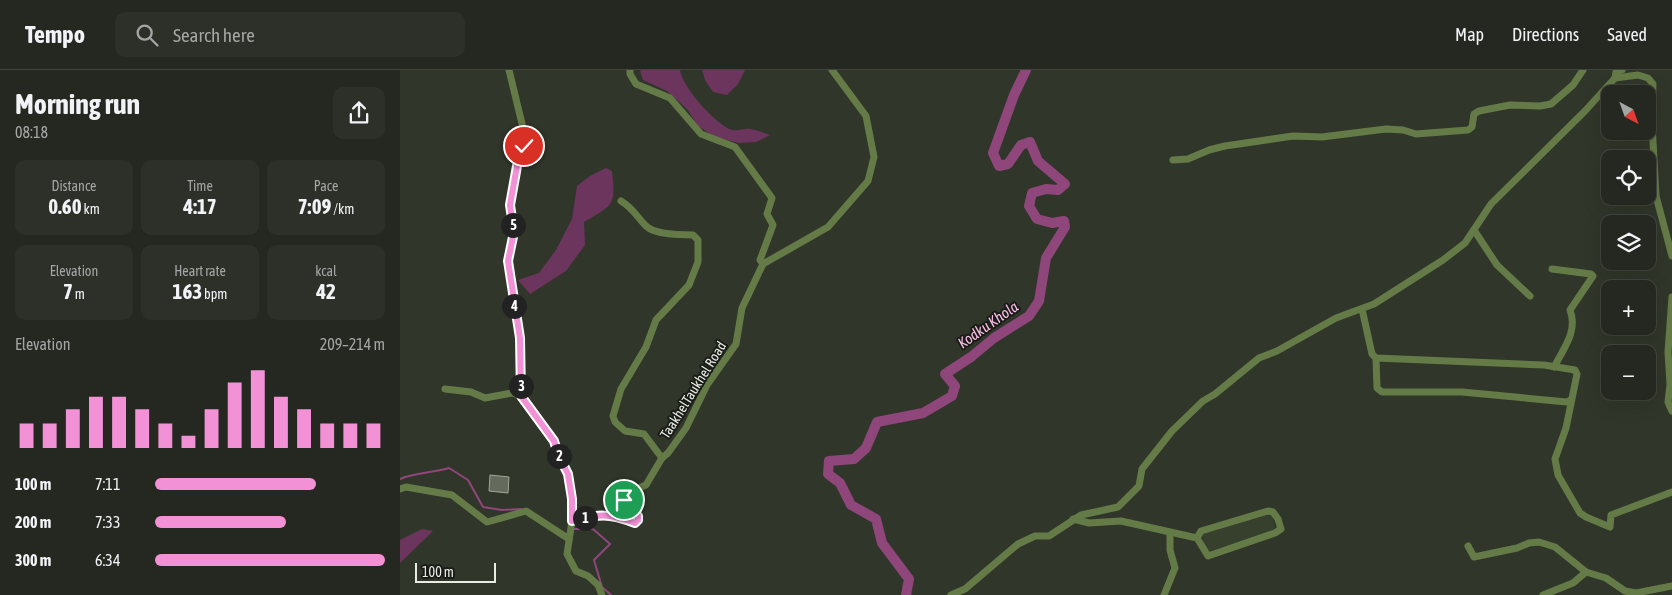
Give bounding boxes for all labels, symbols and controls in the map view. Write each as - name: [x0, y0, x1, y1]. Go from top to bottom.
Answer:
- search box: [115, 12, 465, 57]
- text: Tempo: [25, 21, 85, 48]
- icon: search: [133, 21, 161, 49]
- text: Search here: [173, 24, 255, 46]
- text: Map: [1455, 24, 1484, 45]
- text: Directions: [1512, 24, 1579, 45]
- text: Saved: [1607, 24, 1647, 45]
- north arrow: [1601, 85, 1656, 140]
- map controls: [1601, 85, 1656, 400]
- button: share: [333, 87, 385, 139]
- text: Morning run: [15, 88, 140, 120]
- text: 08:18: [15, 123, 48, 141]
- pin: [503, 125, 545, 167]
- icon: check: [510, 132, 538, 160]
- button: locate: [1601, 150, 1656, 205]
- text: Distance: [52, 178, 96, 194]
- text: Time: [187, 178, 213, 194]
- text: Pace: [314, 178, 338, 194]
- text: 0.60: [48, 194, 82, 218]
- text: 4:17: [183, 194, 217, 218]
- text: 7:09: [298, 194, 331, 218]
- text: km: [82, 201, 100, 217]
- text: /km: [331, 201, 354, 217]
- pin: 5: [500, 212, 526, 238]
- button: layers: [1601, 215, 1656, 270]
- text: 5: [510, 217, 517, 233]
- text: Elevation: [50, 263, 98, 279]
- text: Heart rate: [174, 263, 226, 279]
- text: kcal: [315, 263, 337, 279]
- text: 7: [63, 279, 73, 303]
- text: 163: [173, 279, 202, 303]
- text: 42: [316, 279, 336, 303]
- button: +: [1601, 280, 1656, 335]
- text: m: [73, 286, 85, 302]
- text: bpm: [202, 286, 227, 302]
- pin: 4: [502, 294, 526, 318]
- text: 4: [511, 298, 518, 314]
- water label: Kodku Khola: [954, 298, 1021, 351]
- text: Elevation: [15, 335, 70, 353]
- text: 209–214 m: [320, 335, 385, 353]
- street label: TaakhelTaukhel Road: [657, 339, 729, 441]
- button: −: [1601, 345, 1656, 400]
- pin: 3: [508, 374, 534, 398]
- text: 3: [518, 378, 525, 394]
- pin: 2: [546, 444, 572, 468]
- text: 2: [556, 448, 563, 464]
- text: 100 m: [15, 475, 51, 493]
- text: 7:11: [95, 475, 120, 493]
- pin: [603, 479, 645, 521]
- icon: arrive: [610, 486, 638, 514]
- pin: 1: [572, 506, 598, 530]
- text: 1: [582, 510, 589, 526]
- text: 200 m: [15, 513, 51, 531]
- text: 7:33: [95, 513, 120, 531]
- text: 300 m: [15, 551, 51, 569]
- text: 6:34: [95, 551, 120, 569]
- scale bar: [415, 560, 496, 583]
- text: 100 m: [422, 564, 454, 580]

